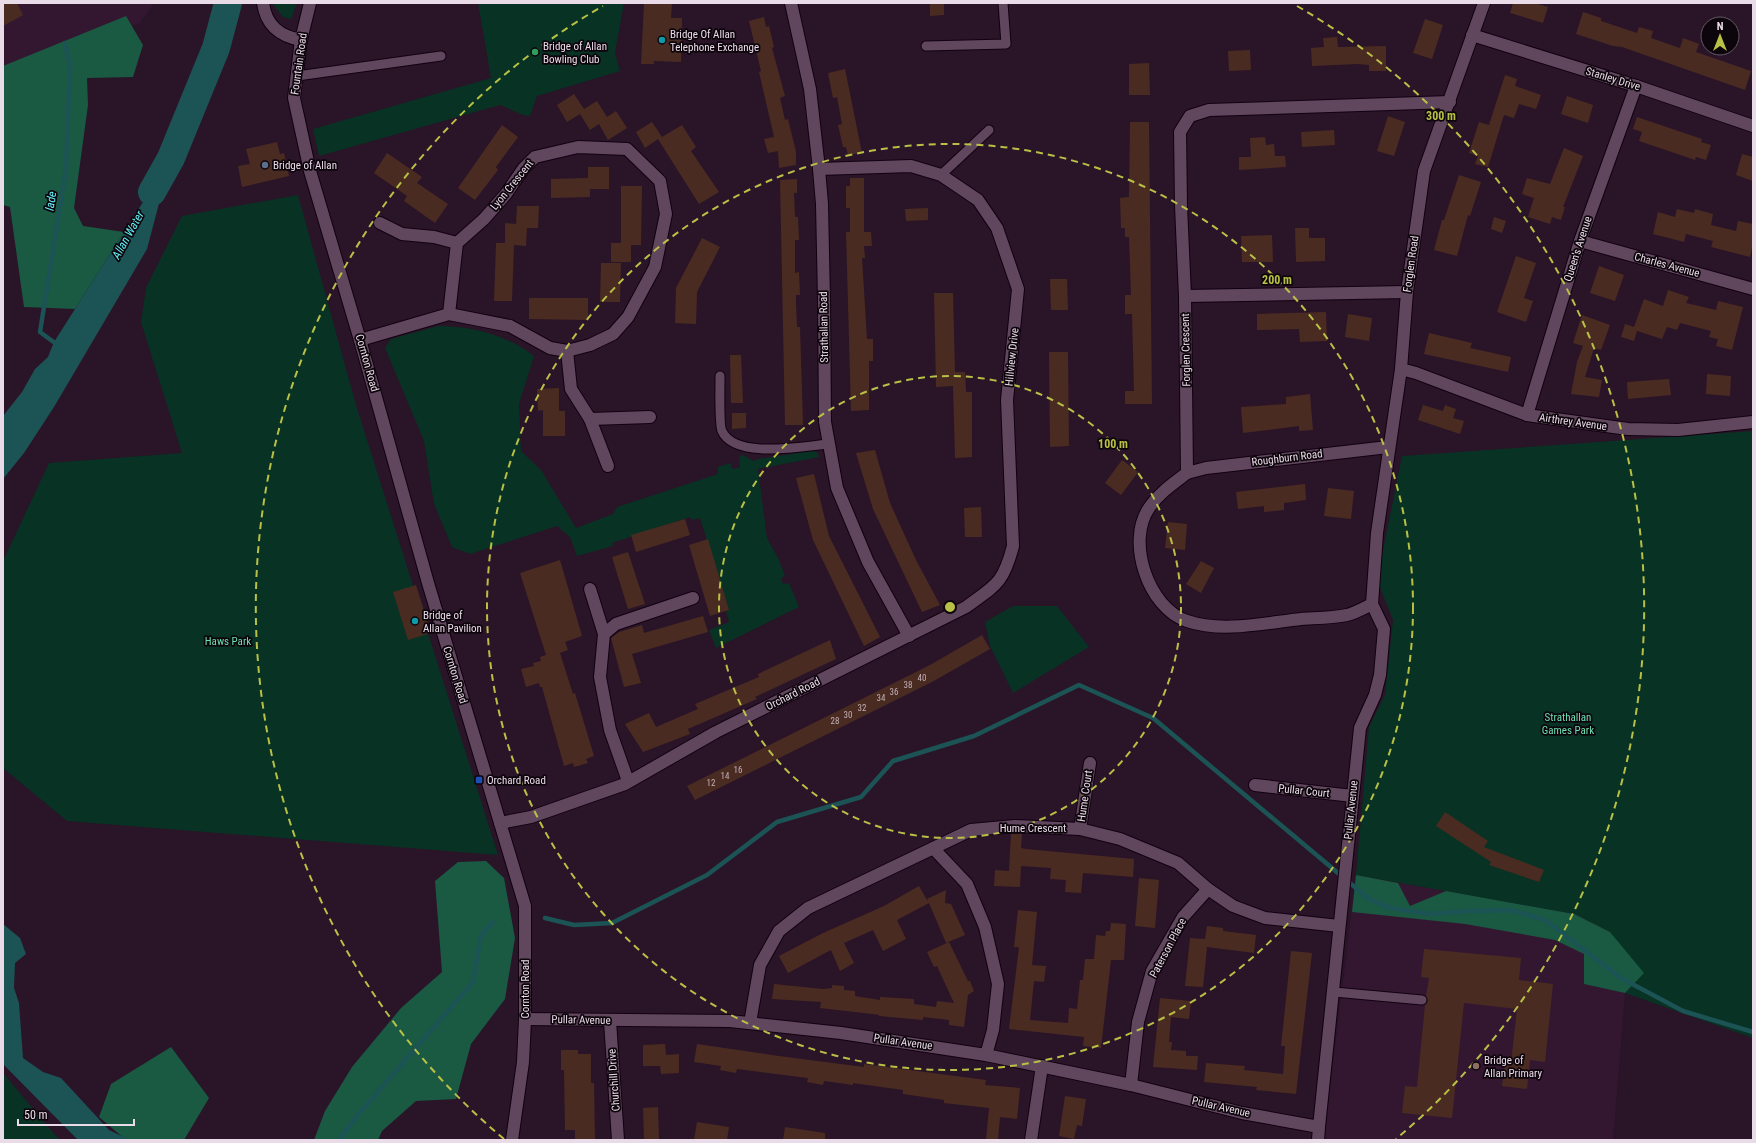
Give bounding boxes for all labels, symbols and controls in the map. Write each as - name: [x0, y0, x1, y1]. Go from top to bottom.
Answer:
- north arrow: [1700, 16, 1740, 56]
- text: N: [1717, 20, 1724, 33]
- place label: Bridge Of Allan Telephone Exchange: [670, 28, 759, 54]
- street label: Fountain Road: [288, 32, 310, 96]
- marker: Bridge Of Allan Telephone Exchange: [657, 35, 667, 45]
- place label: Bridge of Allan Bowling Club: [543, 40, 607, 66]
- marker: Bridge of Allan Bowling Club: [530, 47, 540, 57]
- street label: Stanley Drive: [1584, 65, 1642, 93]
- text: 300 m: [1426, 109, 1456, 123]
- street label: Lyon Crescent: [488, 157, 536, 213]
- place label: Bridge of Allan: [273, 159, 337, 172]
- marker: Bridge of Allan: [260, 160, 270, 170]
- water label: lade: [43, 190, 60, 212]
- water label: Allan Water: [109, 208, 147, 262]
- street label: Queen's Avenue: [1561, 215, 1595, 283]
- street label: Forglen Road: [1401, 235, 1421, 293]
- street label: Charles Avenue: [1633, 250, 1701, 280]
- text: 200 m: [1262, 273, 1292, 287]
- street label: Strathallan Road: [817, 291, 831, 363]
- street label: Forglen Crescent: [1179, 313, 1193, 387]
- street label: Hillview Drive: [1002, 327, 1022, 387]
- street label: Cornton Road: [353, 333, 381, 393]
- street label: Airthrey Avenue: [1538, 411, 1608, 433]
- text: 100 m: [1098, 437, 1128, 451]
- street label: Roughburn Road: [1251, 447, 1323, 469]
- centre of rings: [943, 600, 957, 614]
- place label: Bridge of Allan Pavilion: [423, 609, 482, 635]
- marker: Bridge of Allan Pavilion: [410, 616, 420, 626]
- park label: Haws Park: [205, 635, 251, 648]
- street label: Cornton Road: [440, 645, 470, 705]
- house number: 40: [918, 673, 926, 683]
- street label: Orchard Road: [764, 675, 822, 713]
- house number: 38: [904, 680, 912, 690]
- house number: 36: [890, 687, 898, 697]
- house number: 34: [877, 693, 886, 703]
- house number: 32: [858, 703, 867, 713]
- house number: 30: [844, 710, 852, 720]
- park label: Strathallan Games Park: [1542, 711, 1594, 737]
- house number: 28: [831, 716, 839, 726]
- house number: 16: [734, 765, 742, 775]
- street label: Hume Court: [1075, 769, 1095, 823]
- house number: 14: [721, 771, 730, 781]
- place label: Orchard Road: [487, 774, 546, 787]
- marker: Orchard Road: [474, 775, 484, 785]
- house number: 12: [707, 778, 716, 788]
- street label: Pullar Avenue: [1341, 780, 1361, 840]
- street label: Pullar Court: [1278, 782, 1330, 800]
- street label: Hume Crescent: [1000, 822, 1066, 835]
- street label: Paterson Place: [1147, 916, 1189, 980]
- street label: Cornton Road: [519, 959, 532, 1019]
- street label: Pullar Avenue: [551, 1013, 611, 1027]
- street label: Pullar Avenue: [873, 1031, 933, 1053]
- street label: Churchill Drive: [605, 1048, 623, 1112]
- place label: Bridge of Allan Primary: [1484, 1054, 1542, 1080]
- marker: Bridge of Allan Primary: [1471, 1061, 1481, 1071]
- street label: Pullar Avenue: [1191, 1094, 1251, 1120]
- scale bar: [18, 1101, 134, 1127]
- text: 50 m: [24, 1108, 48, 1122]

